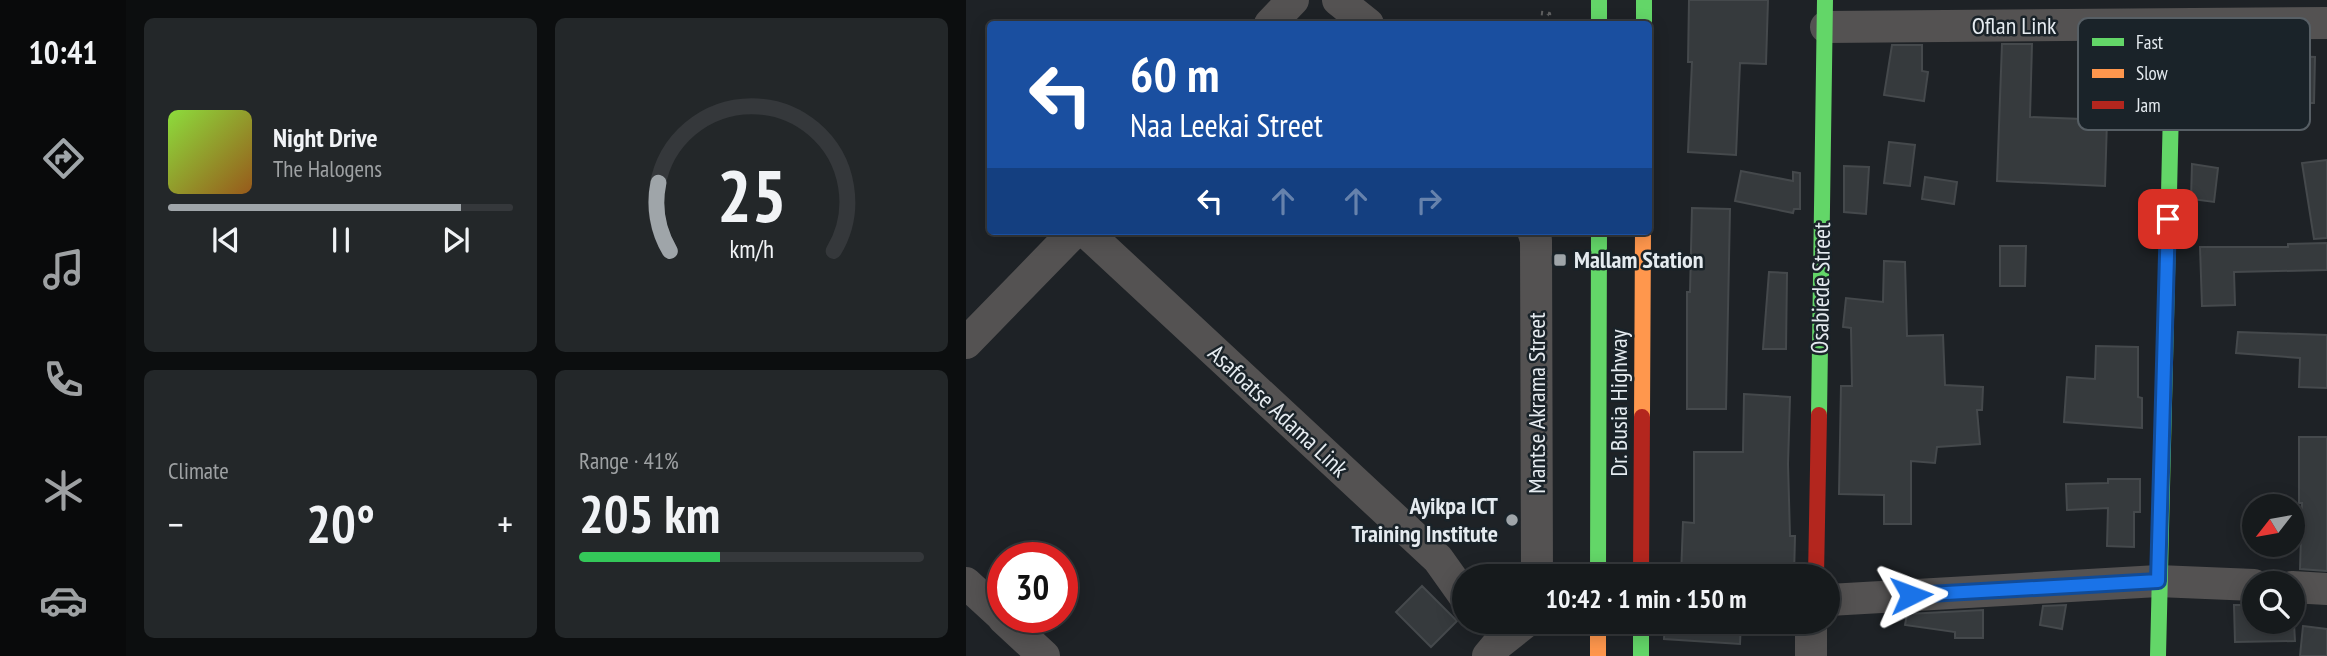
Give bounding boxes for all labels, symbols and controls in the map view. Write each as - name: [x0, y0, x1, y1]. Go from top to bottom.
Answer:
- street label: Oflan Link: [1972, 10, 2057, 41]
- legend: [2078, 18, 2310, 130]
- text: Fast: [2136, 30, 2164, 54]
- text: 10:41: [28, 31, 98, 73]
- text: 60 m: [1130, 42, 1219, 106]
- icon: left: [1015, 49, 1106, 140]
- text: Slow: [2136, 61, 2169, 85]
- text: Jam: [2135, 93, 2161, 117]
- text: Naa Leekai Street: [1130, 104, 1323, 146]
- text: Night Drive: [273, 121, 378, 154]
- icon: directions: [39, 134, 88, 183]
- text: 25: [717, 147, 786, 241]
- text: The Halogens: [273, 154, 382, 183]
- icon: left: [1191, 182, 1229, 220]
- icon: ahead: [1264, 182, 1302, 220]
- icon: ahead: [1337, 182, 1375, 220]
- icon: right: [1410, 182, 1448, 220]
- pin: [2138, 189, 2198, 249]
- icon: arrive: [2149, 200, 2187, 238]
- icon: previous: [207, 221, 245, 259]
- icon: pause: [322, 221, 360, 259]
- icon: next: [437, 221, 475, 259]
- street label: Osabiede Street: [1804, 222, 1837, 354]
- text: km/h: [729, 233, 774, 265]
- place label: Mallam Station: [1574, 244, 1704, 275]
- icon: music: [39, 245, 88, 294]
- marker: Mallam Station: [1552, 252, 1568, 268]
- street label: Mantse Akrama Street: [1521, 312, 1552, 494]
- street label: Dr. Busia Highway: [1603, 329, 1634, 477]
- street label: Asafoatse Adama Link: [1202, 338, 1356, 484]
- icon: phone: [39, 355, 88, 404]
- text: Range · 41%: [579, 446, 679, 475]
- text: Climate: [168, 456, 229, 485]
- icon: climate: [39, 466, 88, 515]
- text: 205 km: [579, 480, 720, 547]
- text: 20°: [306, 490, 375, 557]
- place label: Ayikpa ICT Training Institute: [1352, 490, 1499, 549]
- north arrow: [2242, 494, 2305, 556]
- map controls: [2242, 494, 2305, 634]
- text: −: [168, 499, 184, 548]
- text: +: [497, 499, 513, 548]
- marker: Ayikpa ICT Training Institute: [1504, 512, 1520, 528]
- speed limit sign: 30: [987, 542, 1078, 633]
- position arrow: [1874, 558, 1948, 632]
- button: search: [2242, 571, 2305, 634]
- icon: car: [39, 576, 88, 625]
- text: 10:42 · 1 min · 150 m: [1546, 582, 1746, 615]

